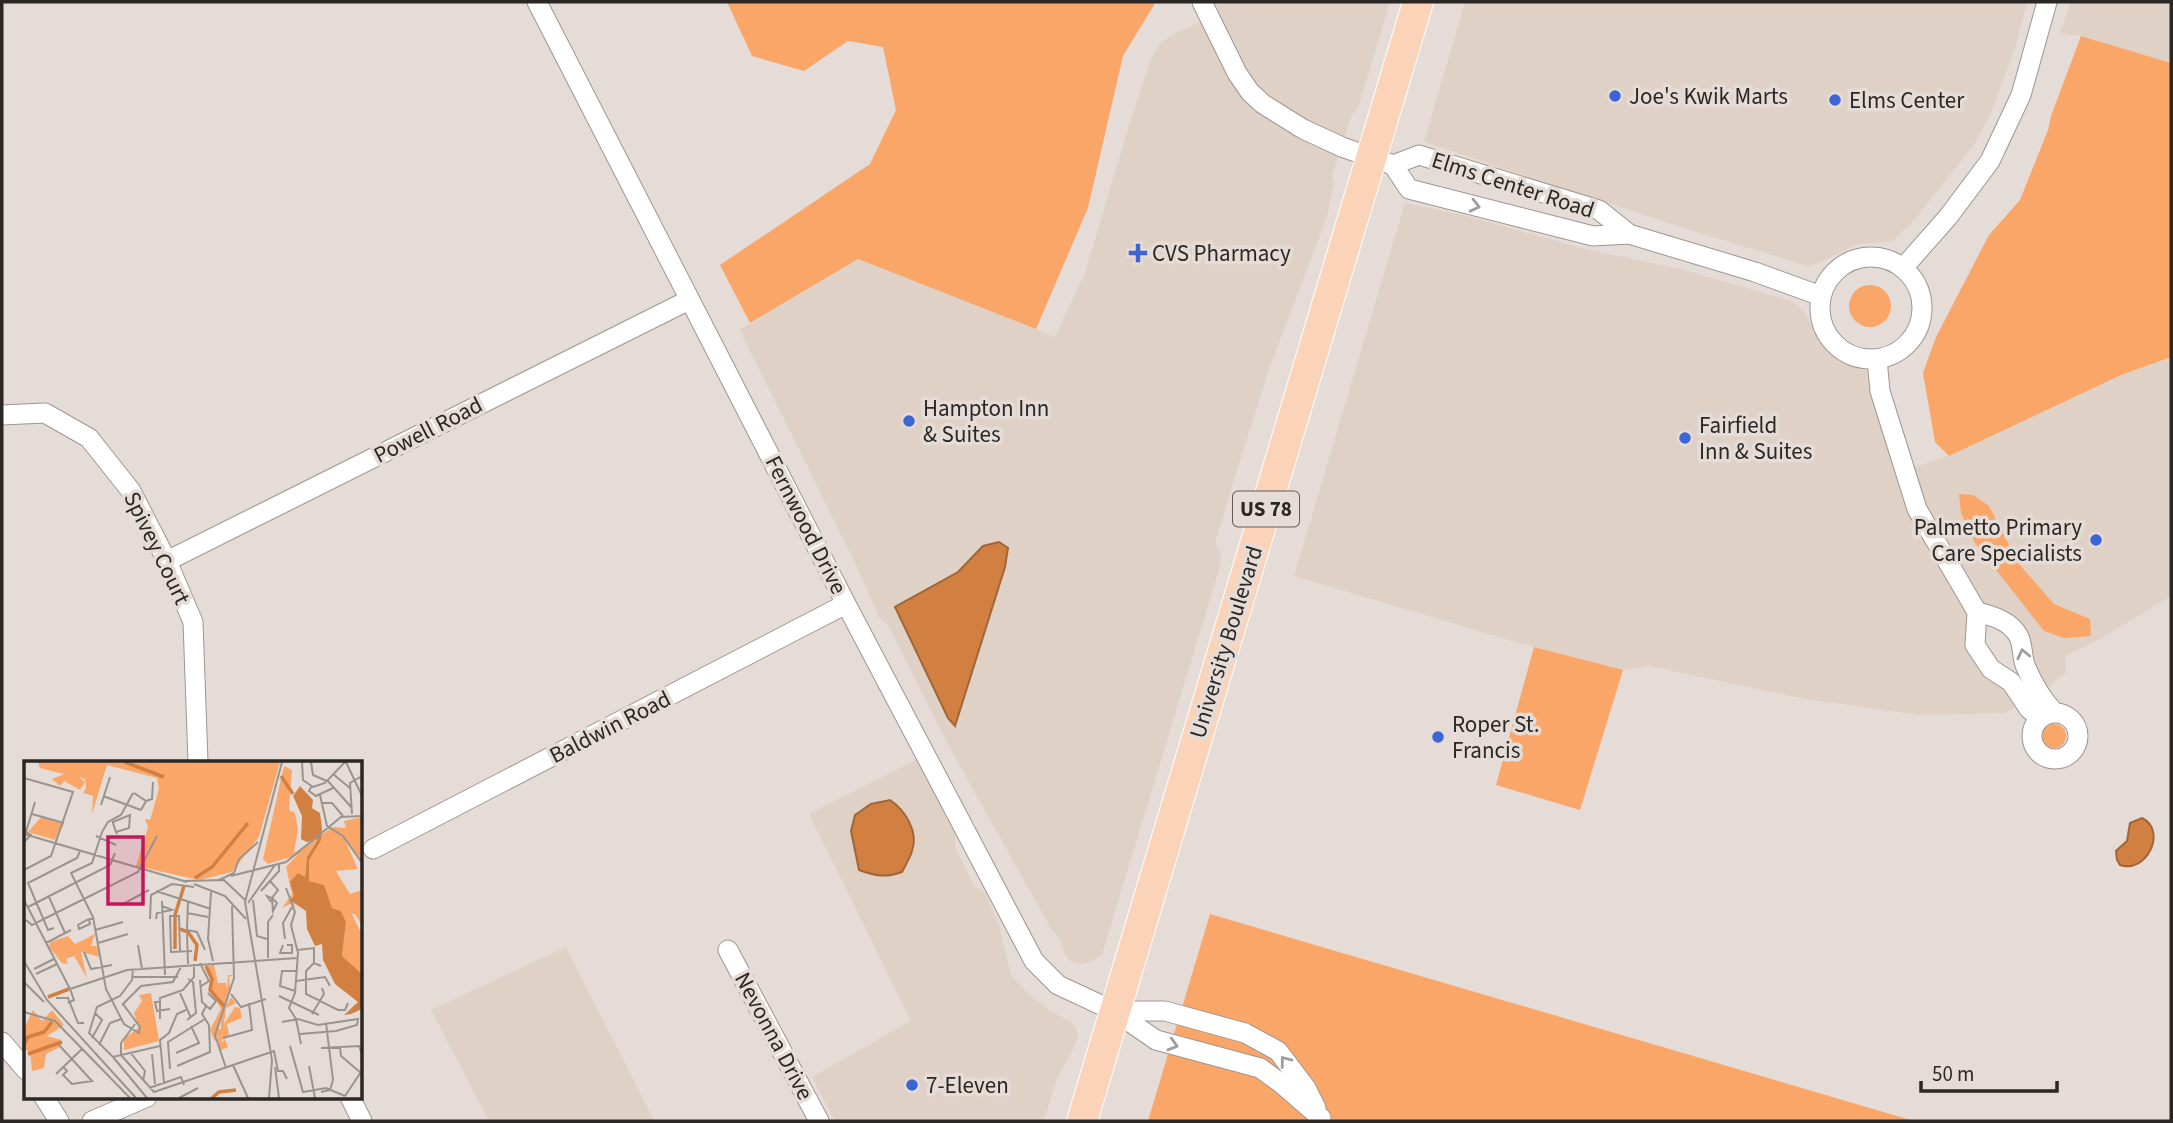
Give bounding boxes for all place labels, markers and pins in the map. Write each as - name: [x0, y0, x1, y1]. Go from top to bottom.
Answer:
- place label: Joe's Kwik Marts: [1629, 80, 1788, 113]
- place label: Elms Center: [1849, 84, 1965, 117]
- marker: Joe's Kwik Marts: [1607, 88, 1623, 104]
- marker: Elms Center: [1827, 92, 1843, 108]
- place label: CVS Pharmacy: [1152, 237, 1291, 270]
- marker: CVS Pharmacy: [1130, 245, 1146, 261]
- place label: Hampton Inn & Suites: [923, 392, 1049, 451]
- place label: Fairfield Inn & Suites: [1699, 409, 1812, 468]
- marker: Hampton Inn & Suites: [901, 413, 917, 429]
- marker: Fairfield Inn & Suites: [1677, 430, 1693, 446]
- place label: Palmetto Primary Care Specialists: [1914, 511, 2082, 570]
- marker: Palmetto Primary Care Specialists: [2088, 532, 2104, 548]
- place label: Roper St. Francis: [1452, 708, 1539, 767]
- marker: Roper St. Francis: [1430, 729, 1446, 745]
- place label: 7-Eleven: [926, 1069, 1009, 1102]
- marker: 7-Eleven: [904, 1077, 920, 1093]

